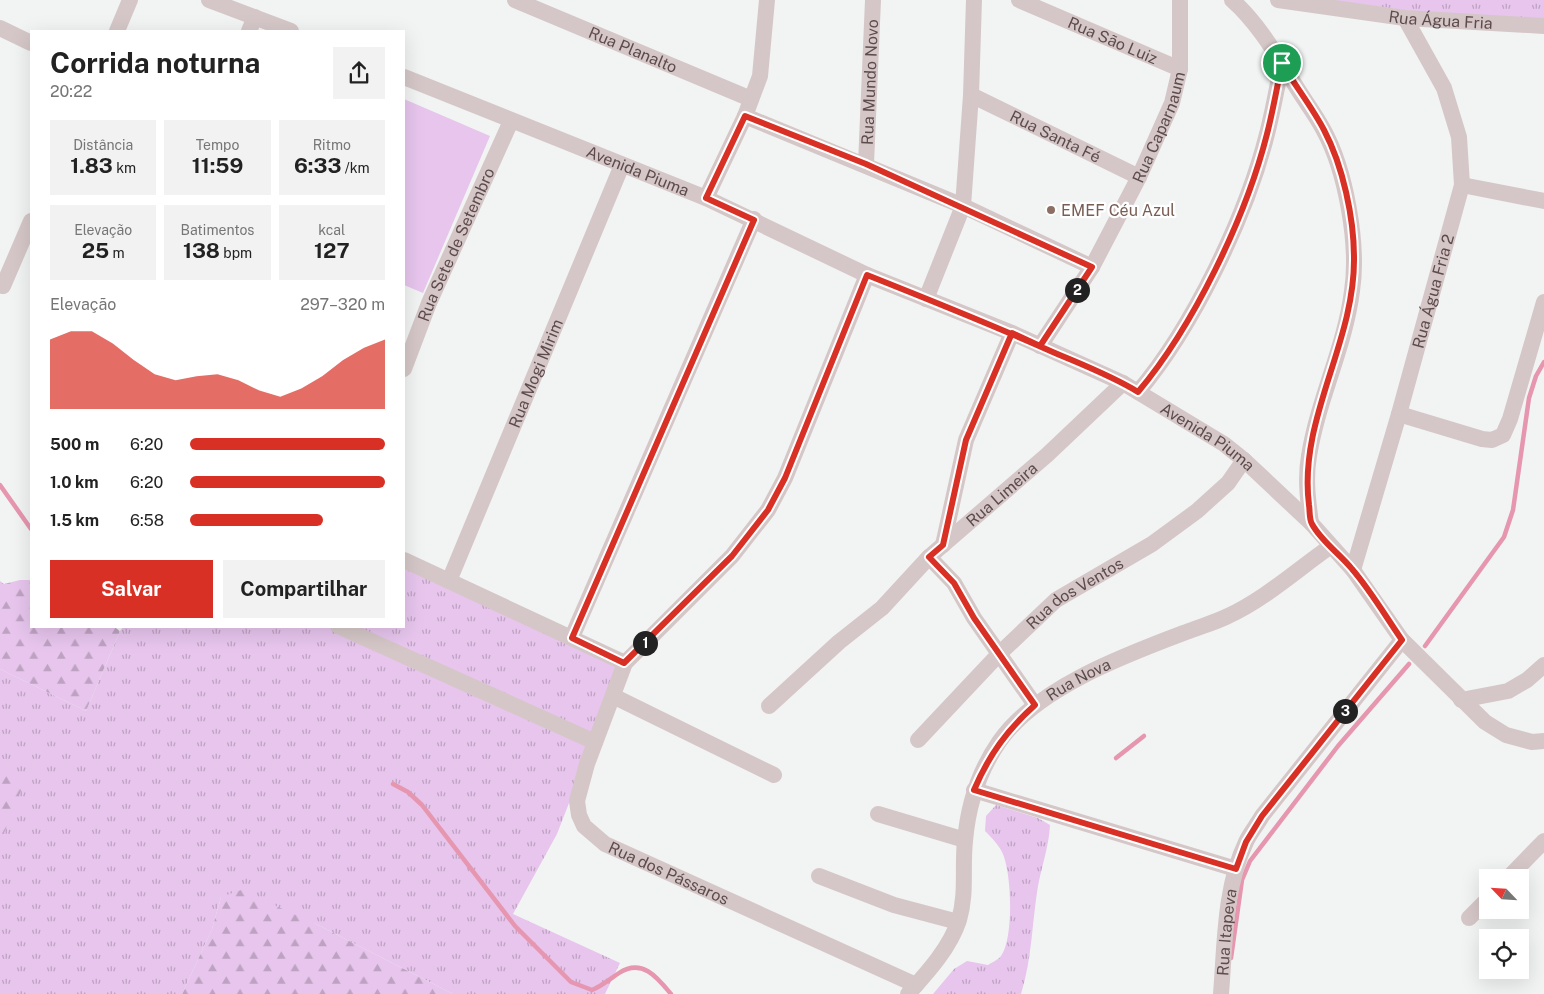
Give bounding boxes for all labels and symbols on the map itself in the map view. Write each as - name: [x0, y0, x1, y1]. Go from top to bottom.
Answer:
- street label: Rua Água Fria: [1387, 7, 1493, 33]
- street label: Rua São Luiz: [1065, 13, 1160, 68]
- street label: Rua Mundo Novo: [858, 19, 882, 145]
- street label: Rua Planalto: [586, 23, 680, 77]
- pin: [1261, 42, 1303, 84]
- street label: Rua Caparnaum: [1129, 70, 1189, 186]
- street label: Rua Santa Fé: [1007, 107, 1104, 167]
- street label: Avenida Piuma: [584, 142, 692, 200]
- street label: Rua Sete de Setembro: [414, 165, 499, 324]
- place label: EMEF Céu Azul: [1061, 201, 1175, 220]
- marker: EMEF Céu Azul: [1045, 204, 1057, 216]
- street label: Rua Água Fria 2: [1408, 232, 1458, 351]
- pin: 2: [1064, 278, 1090, 302]
- street label: Rua Mogi Mirim: [505, 316, 567, 431]
- street label: Avenida Piuma: [1157, 399, 1258, 475]
- street label: Rua Limeira: [962, 459, 1041, 531]
- street label: Rua dos Ventos: [1023, 554, 1127, 633]
- pin: 1: [632, 630, 658, 656]
- street label: Rua Nova: [1043, 655, 1114, 705]
- pin: 3: [1332, 698, 1358, 724]
- street label: Rua dos Pássaros: [605, 838, 732, 909]
- north arrow: [1479, 869, 1529, 919]
- street label: Rua Itapeva: [1213, 887, 1241, 977]

